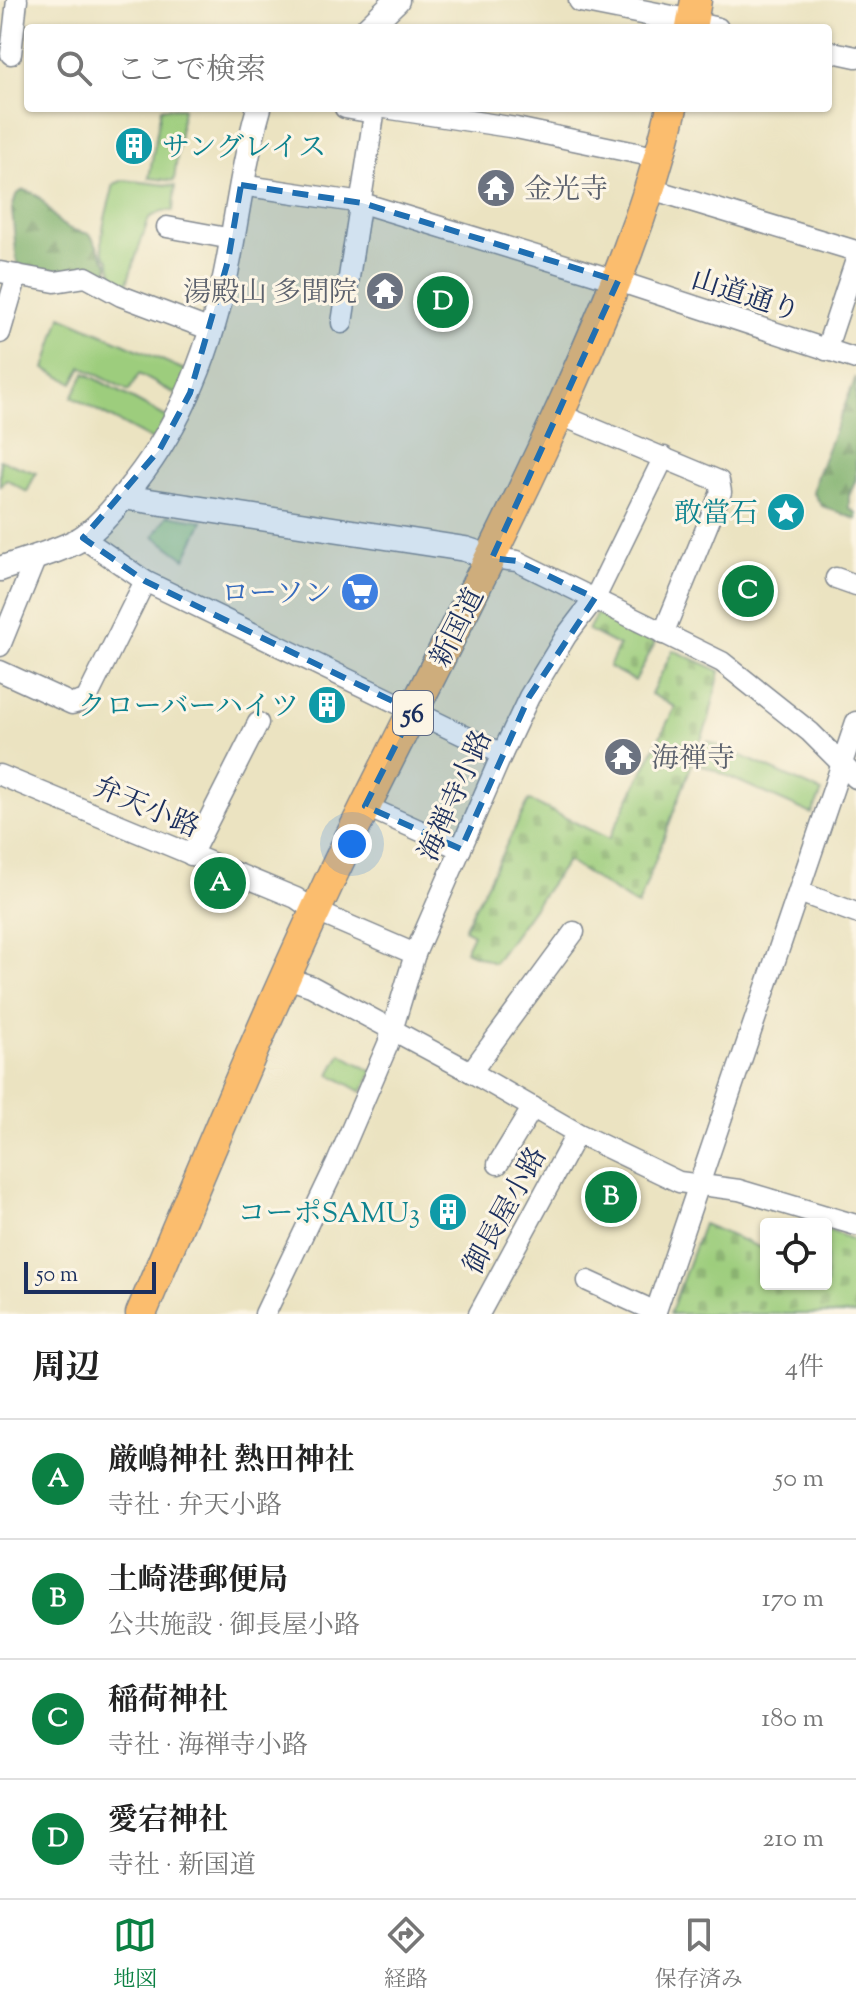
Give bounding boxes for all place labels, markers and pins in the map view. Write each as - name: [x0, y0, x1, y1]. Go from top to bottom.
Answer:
- building icon: サングレイス: [113, 125, 155, 167]
- place label: サングレイス: [162, 129, 326, 169]
- temple icon: 金光寺: [475, 167, 517, 209]
- place label: 金光寺: [524, 171, 608, 211]
- temple icon: 湯殿山 多聞院: [364, 270, 406, 312]
- pin: D: [417, 272, 469, 332]
- place label: 湯殿山 多聞院: [183, 274, 357, 314]
- place icon: 敢當石: [765, 491, 807, 533]
- place label: 敢當石: [674, 495, 758, 535]
- pin: C: [722, 561, 774, 621]
- supermarket icon: ローソン: [339, 571, 381, 613]
- place label: ローソン: [221, 575, 332, 615]
- building icon: クローバーハイツ: [306, 684, 348, 726]
- place label: クローバーハイツ: [78, 688, 299, 728]
- temple icon: 海禅寺: [602, 736, 644, 778]
- place label: 海禅寺: [651, 740, 735, 780]
- pin: A: [194, 853, 246, 913]
- pin: B: [585, 1167, 637, 1227]
- building icon: コーポSAMU3: [427, 1191, 469, 1233]
- place label: コーポSAMU3: [238, 1195, 420, 1235]

